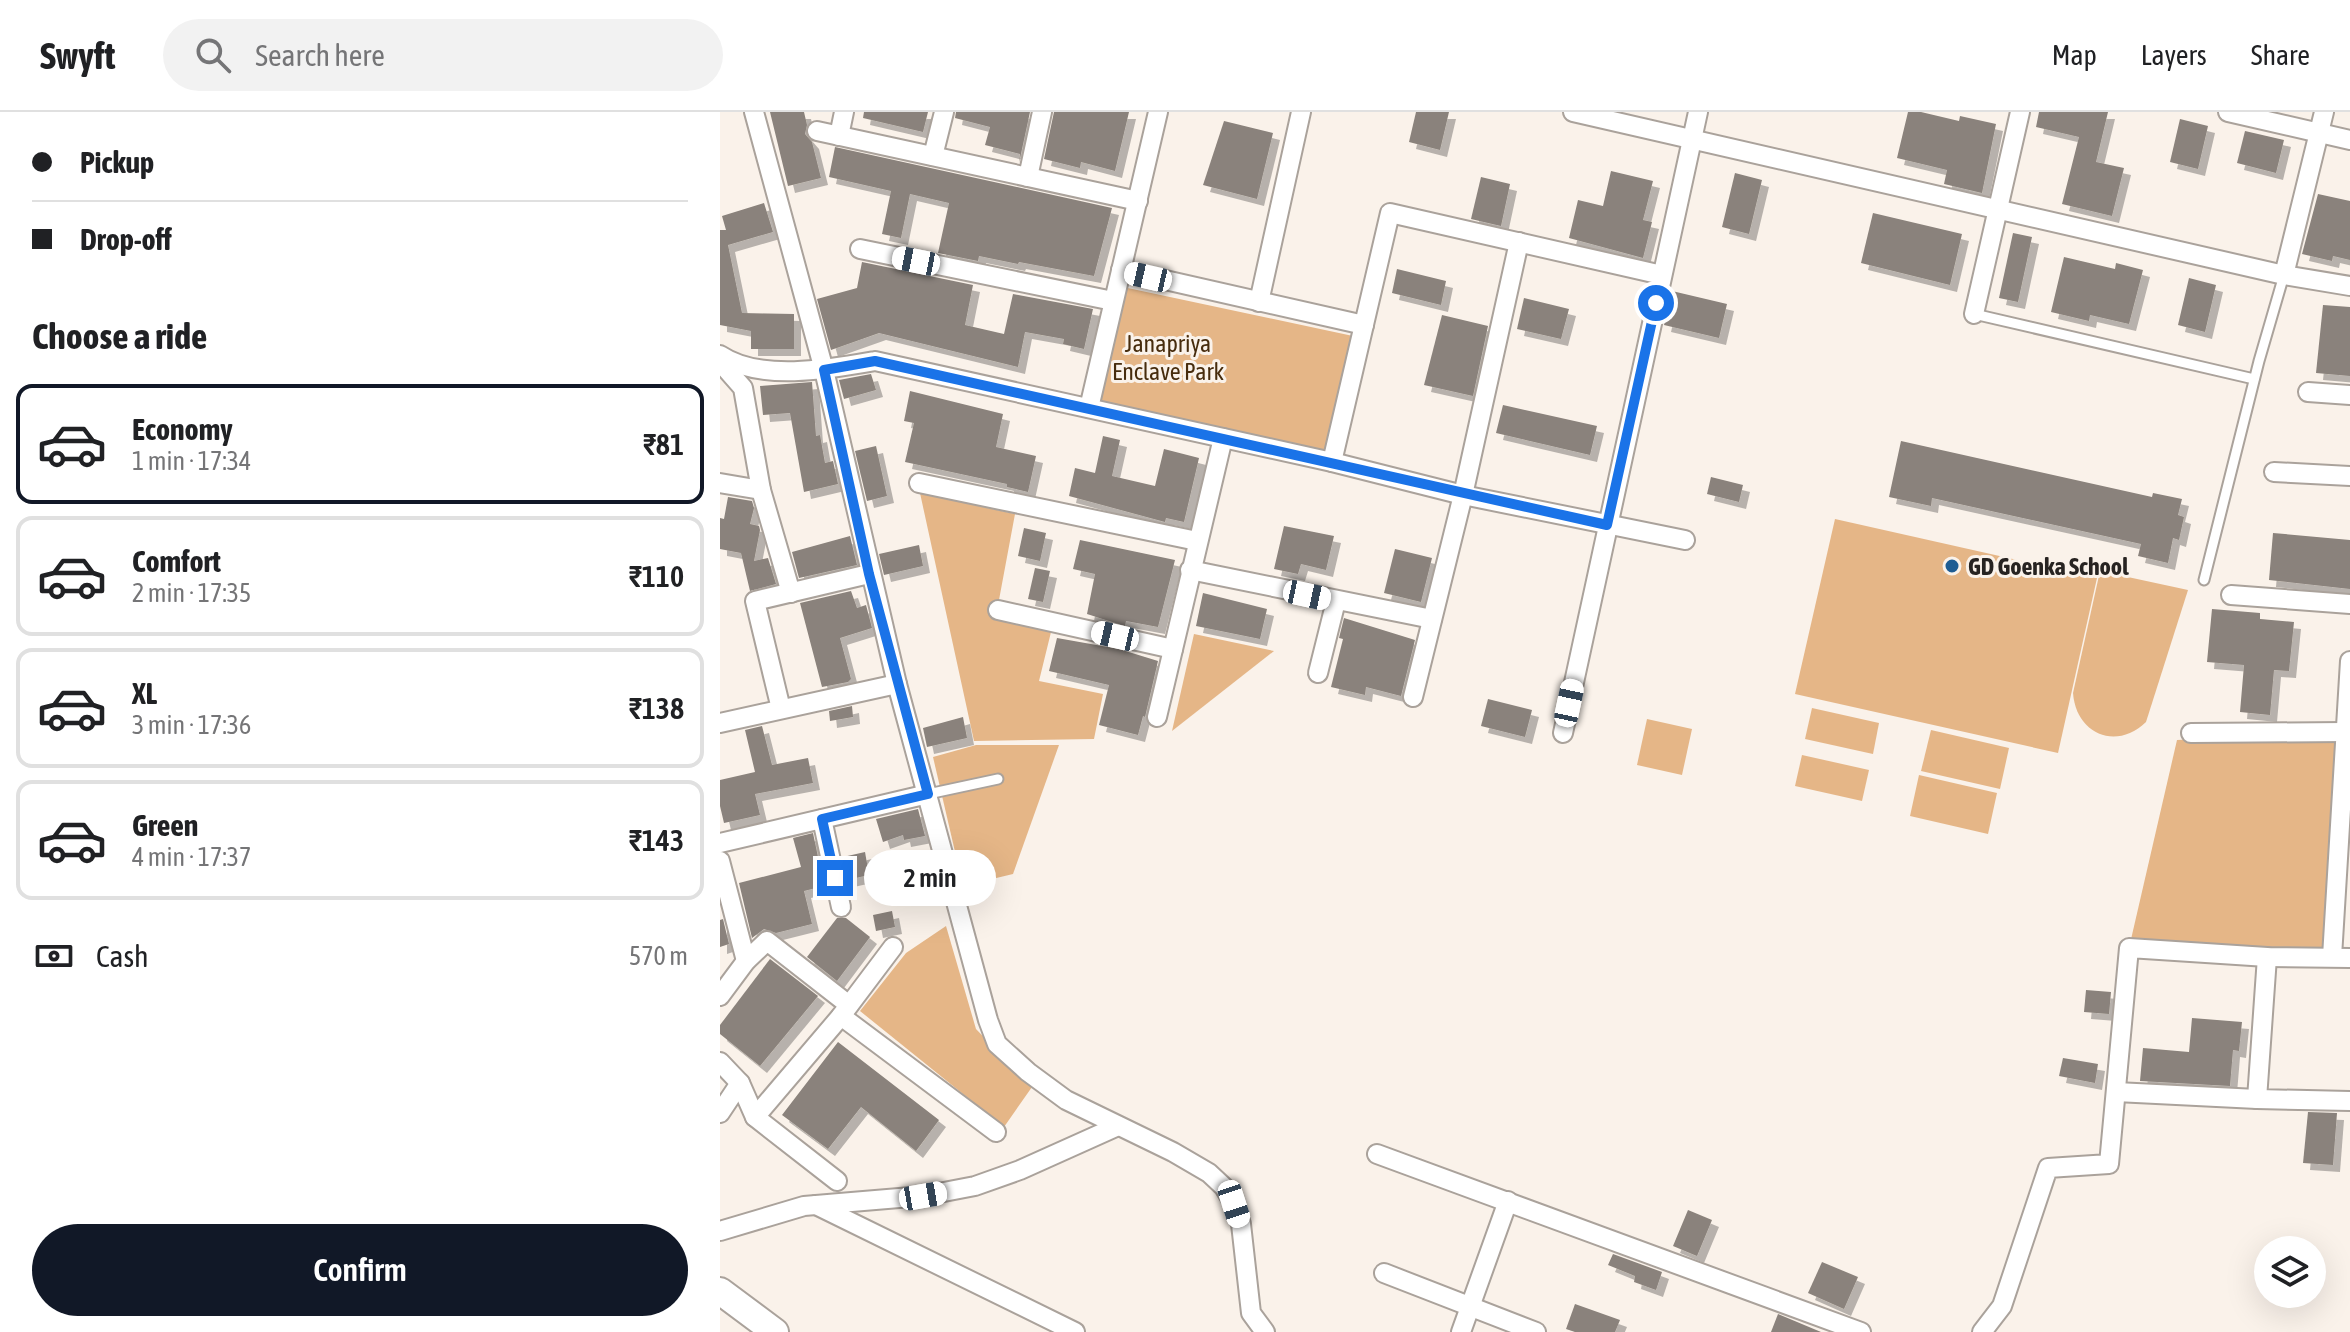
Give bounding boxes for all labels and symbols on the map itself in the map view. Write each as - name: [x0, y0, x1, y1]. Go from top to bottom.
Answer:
- car: [890, 245, 942, 277]
- car: [1122, 260, 1174, 294]
- route start: [1638, 285, 1674, 321]
- park label: Janapriya Enclave Park: [1112, 330, 1225, 385]
- place label: GD Goenka School: [1968, 553, 2129, 580]
- marker: GD Goenka School: [1943, 557, 1961, 575]
- car: [1281, 578, 1333, 612]
- car: [1089, 619, 1141, 653]
- car: [1552, 677, 1586, 729]
- callout: 2 min: [863, 850, 995, 906]
- route end: [817, 860, 853, 896]
- car: [1215, 1177, 1253, 1231]
- car: [897, 1180, 949, 1212]

